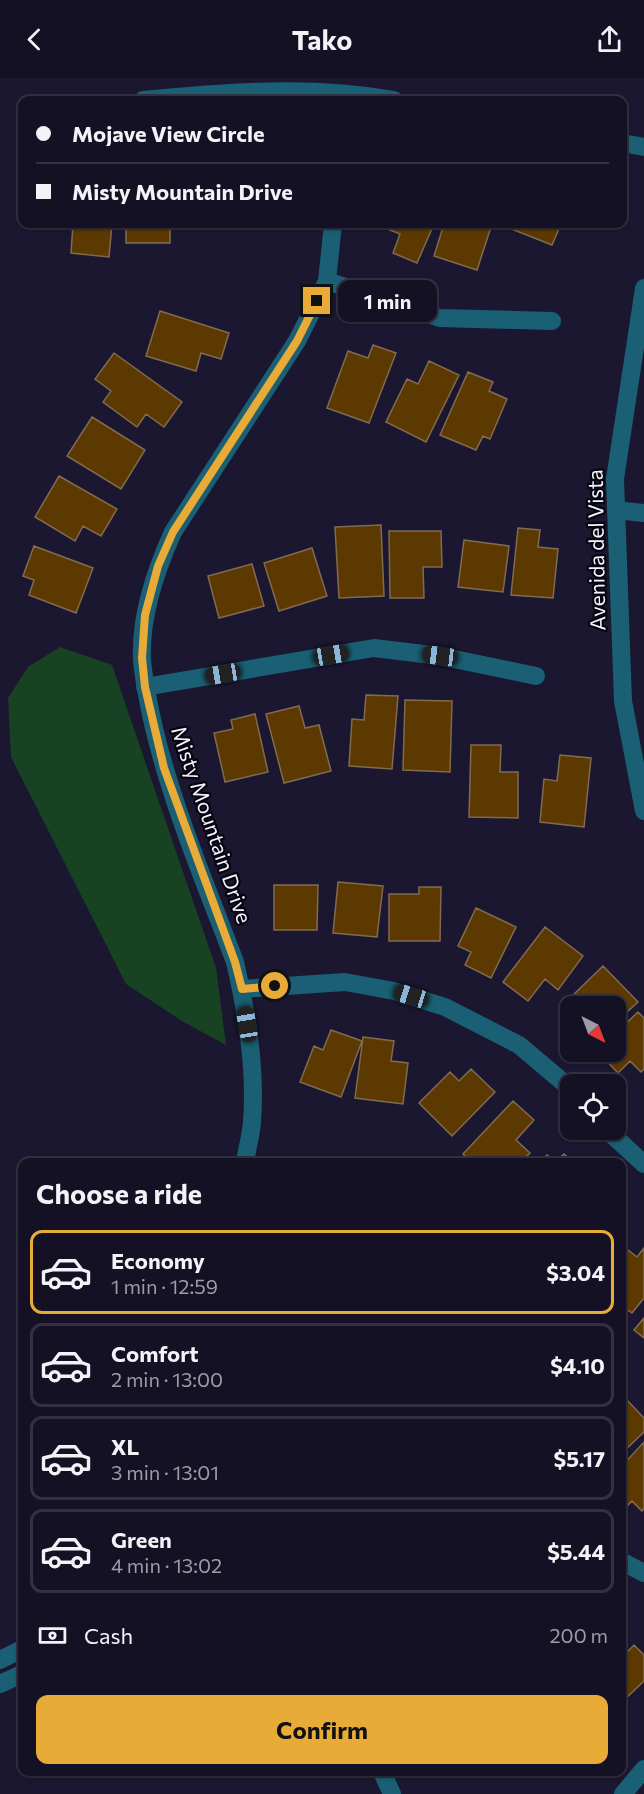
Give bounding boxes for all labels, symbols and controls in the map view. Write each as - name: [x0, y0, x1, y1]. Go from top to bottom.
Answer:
- icon: back: [18, 23, 51, 56]
- text: Tako: [292, 23, 352, 56]
- icon: share: [593, 23, 626, 56]
- text: Mojave View Circle: [72, 120, 265, 147]
- text: Misty Mountain Drive: [72, 178, 293, 205]
- callout: 1 min: [338, 280, 437, 322]
- route end: [303, 287, 330, 314]
- text: 1 min: [364, 289, 411, 313]
- street label: Avenida del Vista: [582, 469, 609, 631]
- car: [312, 643, 350, 667]
- car: [421, 645, 459, 667]
- car: [204, 662, 242, 686]
- street label: Misty Mountain Drive: [167, 723, 258, 926]
- route start: [261, 972, 288, 999]
- car: [391, 982, 431, 1010]
- north arrow: [560, 996, 626, 1062]
- map controls: [560, 996, 626, 1140]
- car: [235, 1005, 259, 1043]
- button: locate: [560, 1074, 626, 1140]
- text: Choose a ride: [36, 1177, 202, 1210]
- icon: car: [39, 1245, 93, 1299]
- text: Economy: [111, 1247, 205, 1274]
- text: $3.04: [546, 1259, 605, 1286]
- text: 1 min · 12:59: [111, 1274, 218, 1298]
- icon: car: [39, 1338, 93, 1392]
- text: Comfort: [111, 1340, 199, 1367]
- text: $4.10: [550, 1352, 605, 1379]
- text: 2 min · 13:00: [111, 1367, 223, 1391]
- icon: car: [39, 1431, 93, 1485]
- text: XL: [111, 1433, 139, 1460]
- text: $5.17: [554, 1445, 605, 1472]
- text: 3 min · 13:01: [111, 1460, 219, 1484]
- icon: car: [39, 1524, 93, 1578]
- text: Green: [111, 1526, 172, 1553]
- text: $5.44: [547, 1538, 605, 1565]
- text: 4 min · 13:02: [111, 1553, 222, 1577]
- icon: cash: [36, 1619, 69, 1652]
- text: Cash: [84, 1622, 133, 1649]
- text: 200 m: [550, 1623, 608, 1647]
- button: Confirm: [36, 1695, 608, 1764]

